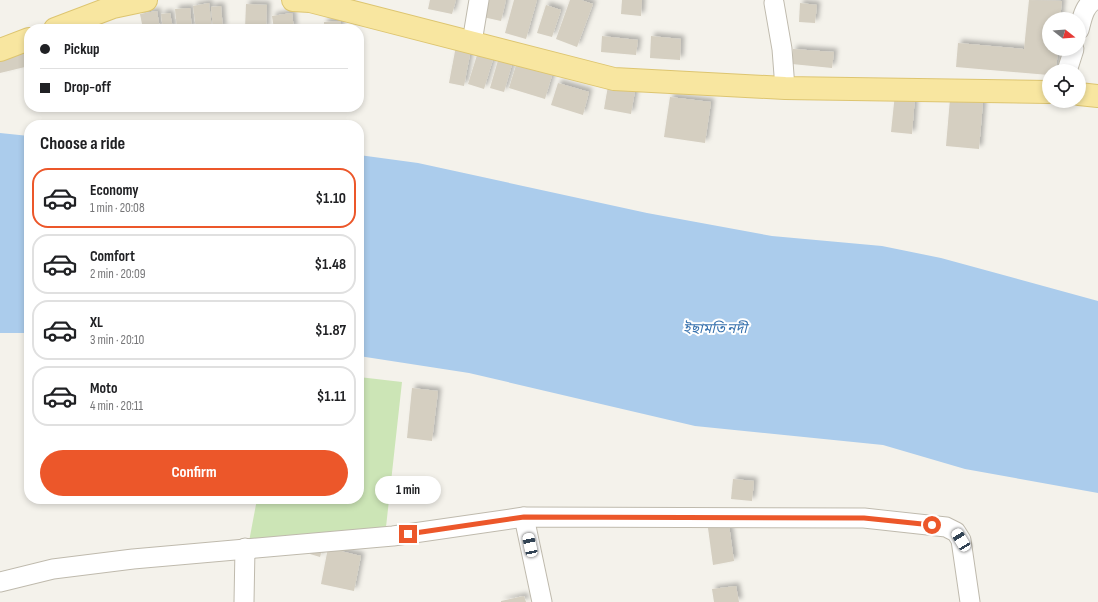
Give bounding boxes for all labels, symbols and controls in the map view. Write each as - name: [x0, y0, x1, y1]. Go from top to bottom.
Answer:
- north arrow: [1042, 12, 1086, 56]
- map controls: [1042, 12, 1086, 108]
- text: Pickup: [64, 40, 100, 59]
- button: locate: [1042, 64, 1086, 108]
- text: Drop-off: [64, 78, 111, 97]
- text: Choose a ride: [40, 133, 125, 154]
- icon: car: [42, 180, 78, 216]
- text: Economy: [90, 181, 139, 200]
- text: $1.10: [316, 189, 346, 208]
- text: 1 min · 20:08: [90, 200, 145, 216]
- icon: car: [42, 246, 78, 282]
- text: Comfort: [90, 247, 135, 266]
- text: $1.48: [315, 255, 346, 274]
- text: 2 min · 20:09: [90, 266, 145, 282]
- icon: car: [42, 312, 78, 348]
- text: XL: [90, 313, 103, 332]
- water label: ইছামতি নদী: [683, 320, 750, 337]
- text: $1.87: [315, 321, 346, 340]
- text: 3 min · 20:10: [90, 332, 144, 348]
- icon: car: [42, 378, 78, 414]
- text: Moto: [90, 379, 117, 398]
- text: $1.11: [317, 387, 346, 406]
- text: 4 min · 20:11: [90, 398, 143, 414]
- button: Confirm: [40, 450, 348, 496]
- callout: 1 min: [375, 476, 441, 504]
- text: 1 min: [396, 482, 420, 498]
- route start: [923, 516, 941, 534]
- route end: [399, 525, 417, 543]
- car: [950, 527, 972, 553]
- car: [522, 532, 538, 558]

